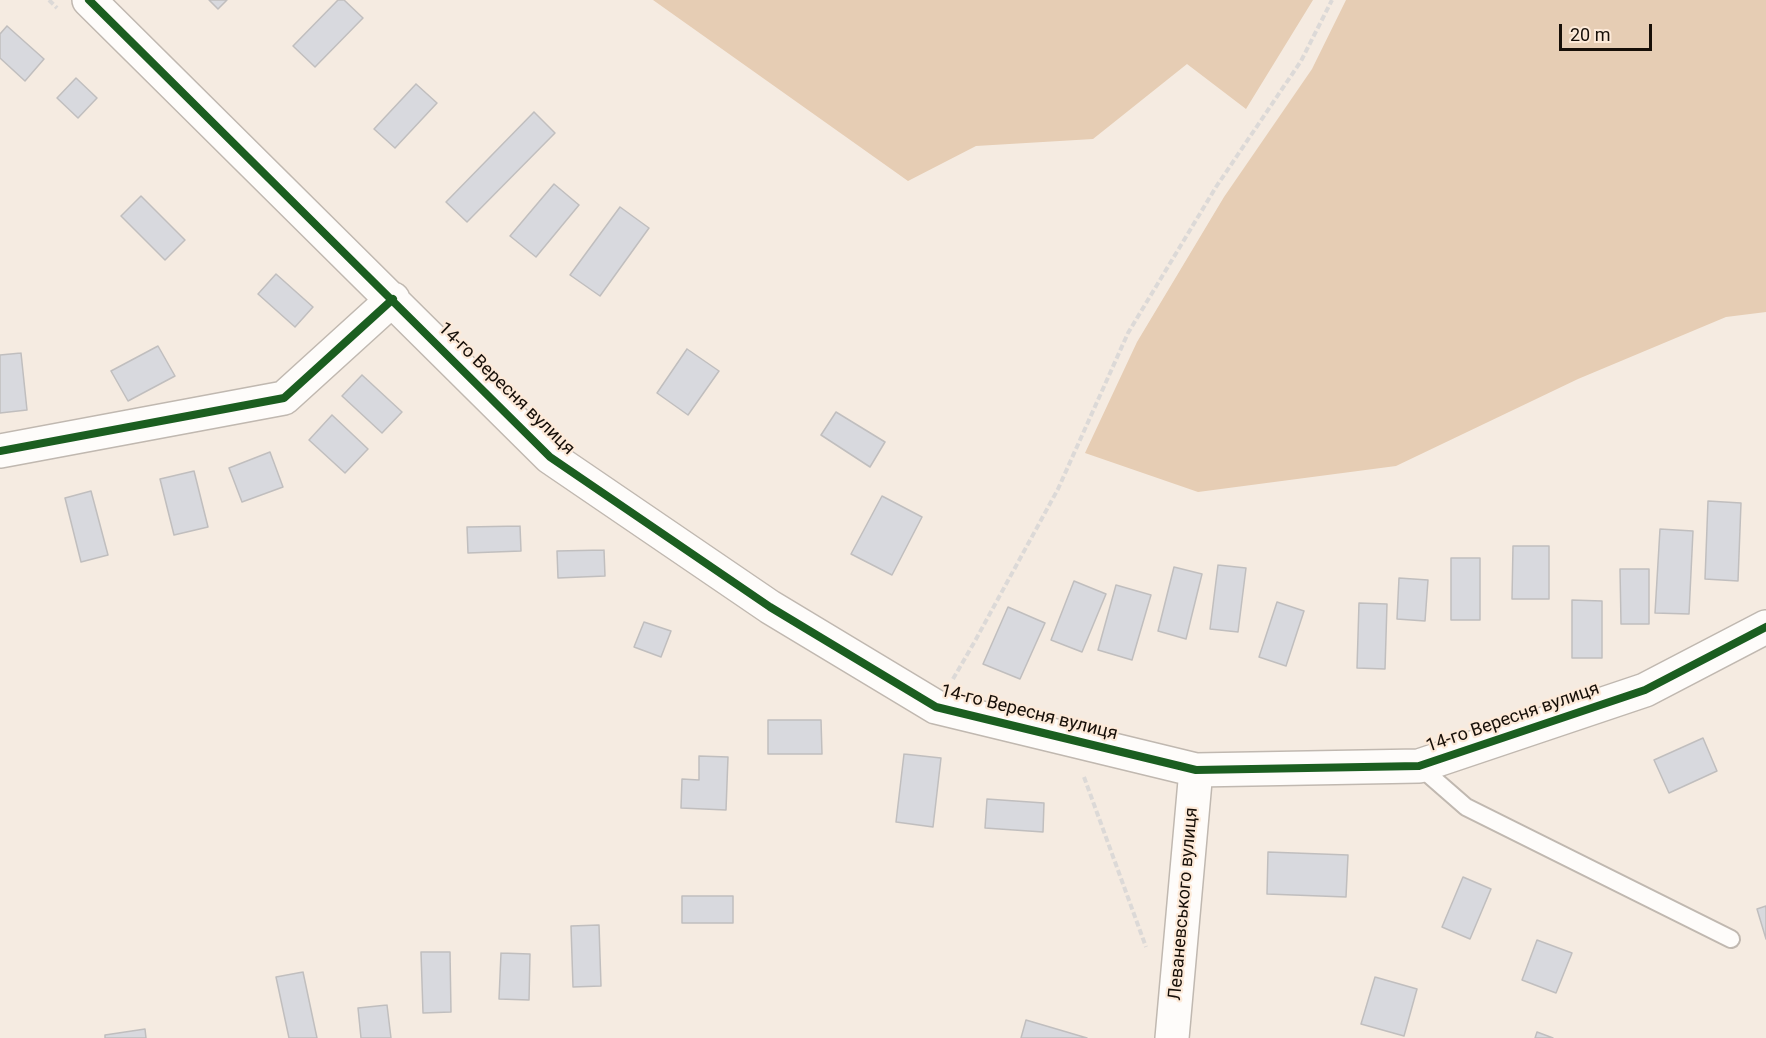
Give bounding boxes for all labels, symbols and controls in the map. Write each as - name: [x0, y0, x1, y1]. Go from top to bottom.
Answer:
- scale bar: [1562, 12, 1655, 50]
- text: 20 m: [1570, 24, 1610, 45]
- street label: 14-го Вересня вулиця: [433, 318, 579, 460]
- street label: 14-го Вересня вулиця: [1424, 678, 1602, 758]
- street label: 14-го Вересня вулиця: [938, 681, 1120, 745]
- street label: Леваневського вулиця: [1165, 807, 1203, 1001]

